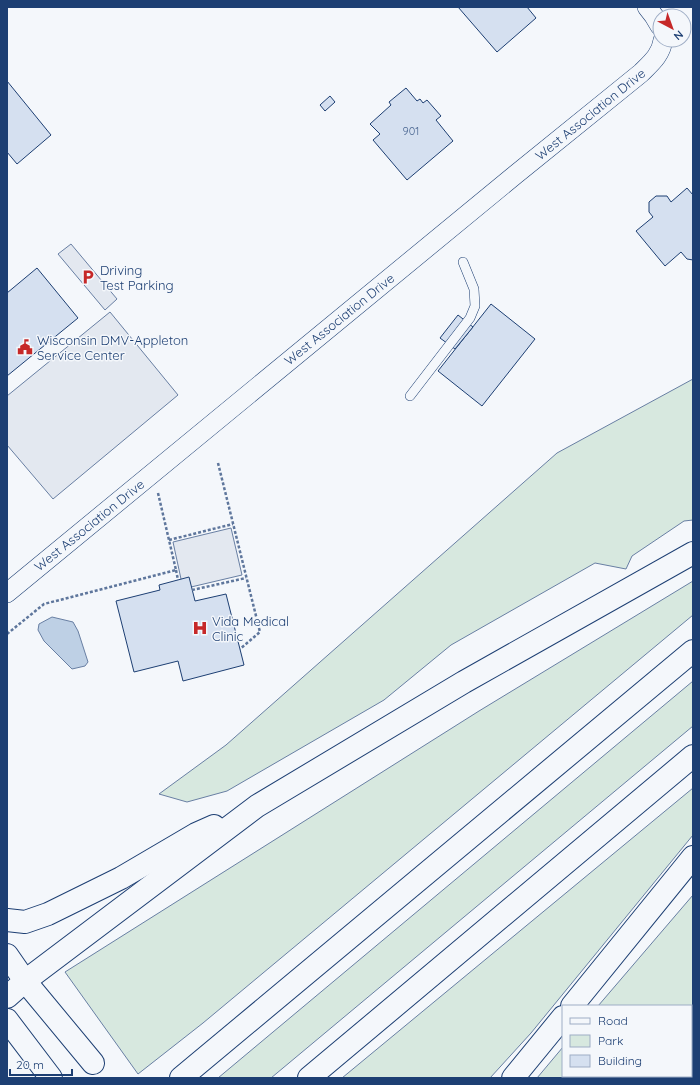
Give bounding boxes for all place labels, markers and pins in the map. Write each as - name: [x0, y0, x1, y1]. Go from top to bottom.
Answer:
- place label: Driving Test Parking: [100, 262, 174, 293]
- parking icon: Driving Test Parking: [79, 268, 97, 286]
- place label: Wisconsin DMV-Appleton Service Center: [37, 332, 188, 363]
- public building icon: Wisconsin DMV-Appleton Service Center: [16, 338, 34, 356]
- place label: Vida Medical Clinic: [212, 613, 289, 644]
- hospital icon: Vida Medical Clinic: [191, 619, 209, 637]

